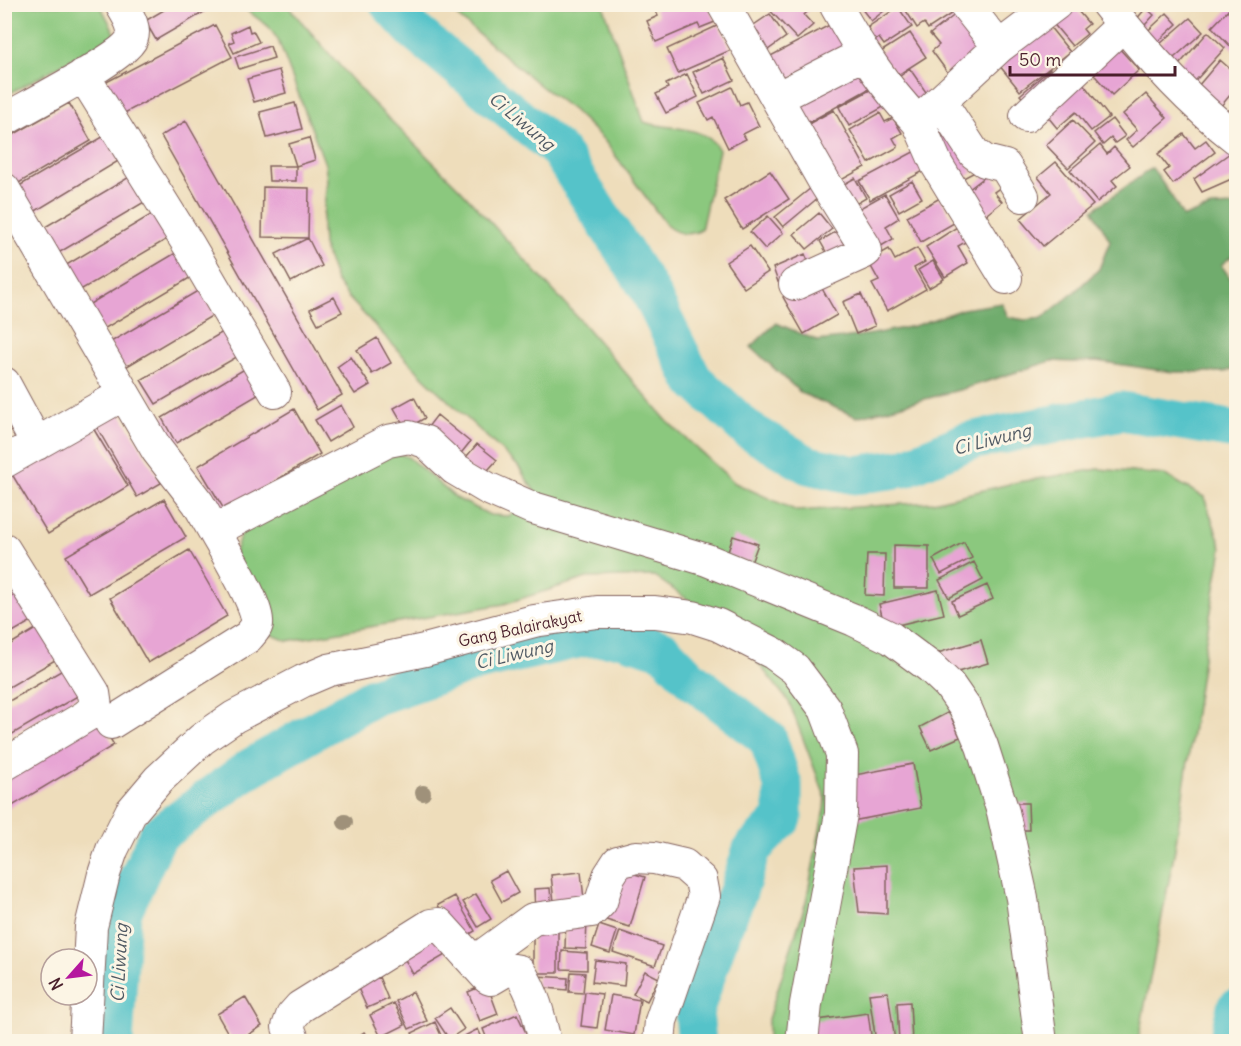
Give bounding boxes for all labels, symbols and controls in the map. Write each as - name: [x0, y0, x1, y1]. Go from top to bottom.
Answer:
- scale bar: [1010, 39, 1175, 77]
- text: 50 m: [1019, 48, 1061, 71]
- water label: Ci Liwung: [484, 87, 561, 156]
- water label: Ci Liwung: [951, 418, 1035, 460]
- street label: Gang Balairakyat: [456, 605, 584, 651]
- water label: Ci Liwung: [473, 633, 557, 674]
- water label: Ci Liwung: [105, 921, 133, 1003]
- north arrow: [39, 947, 99, 1007]
- text: N: [44, 974, 67, 994]

